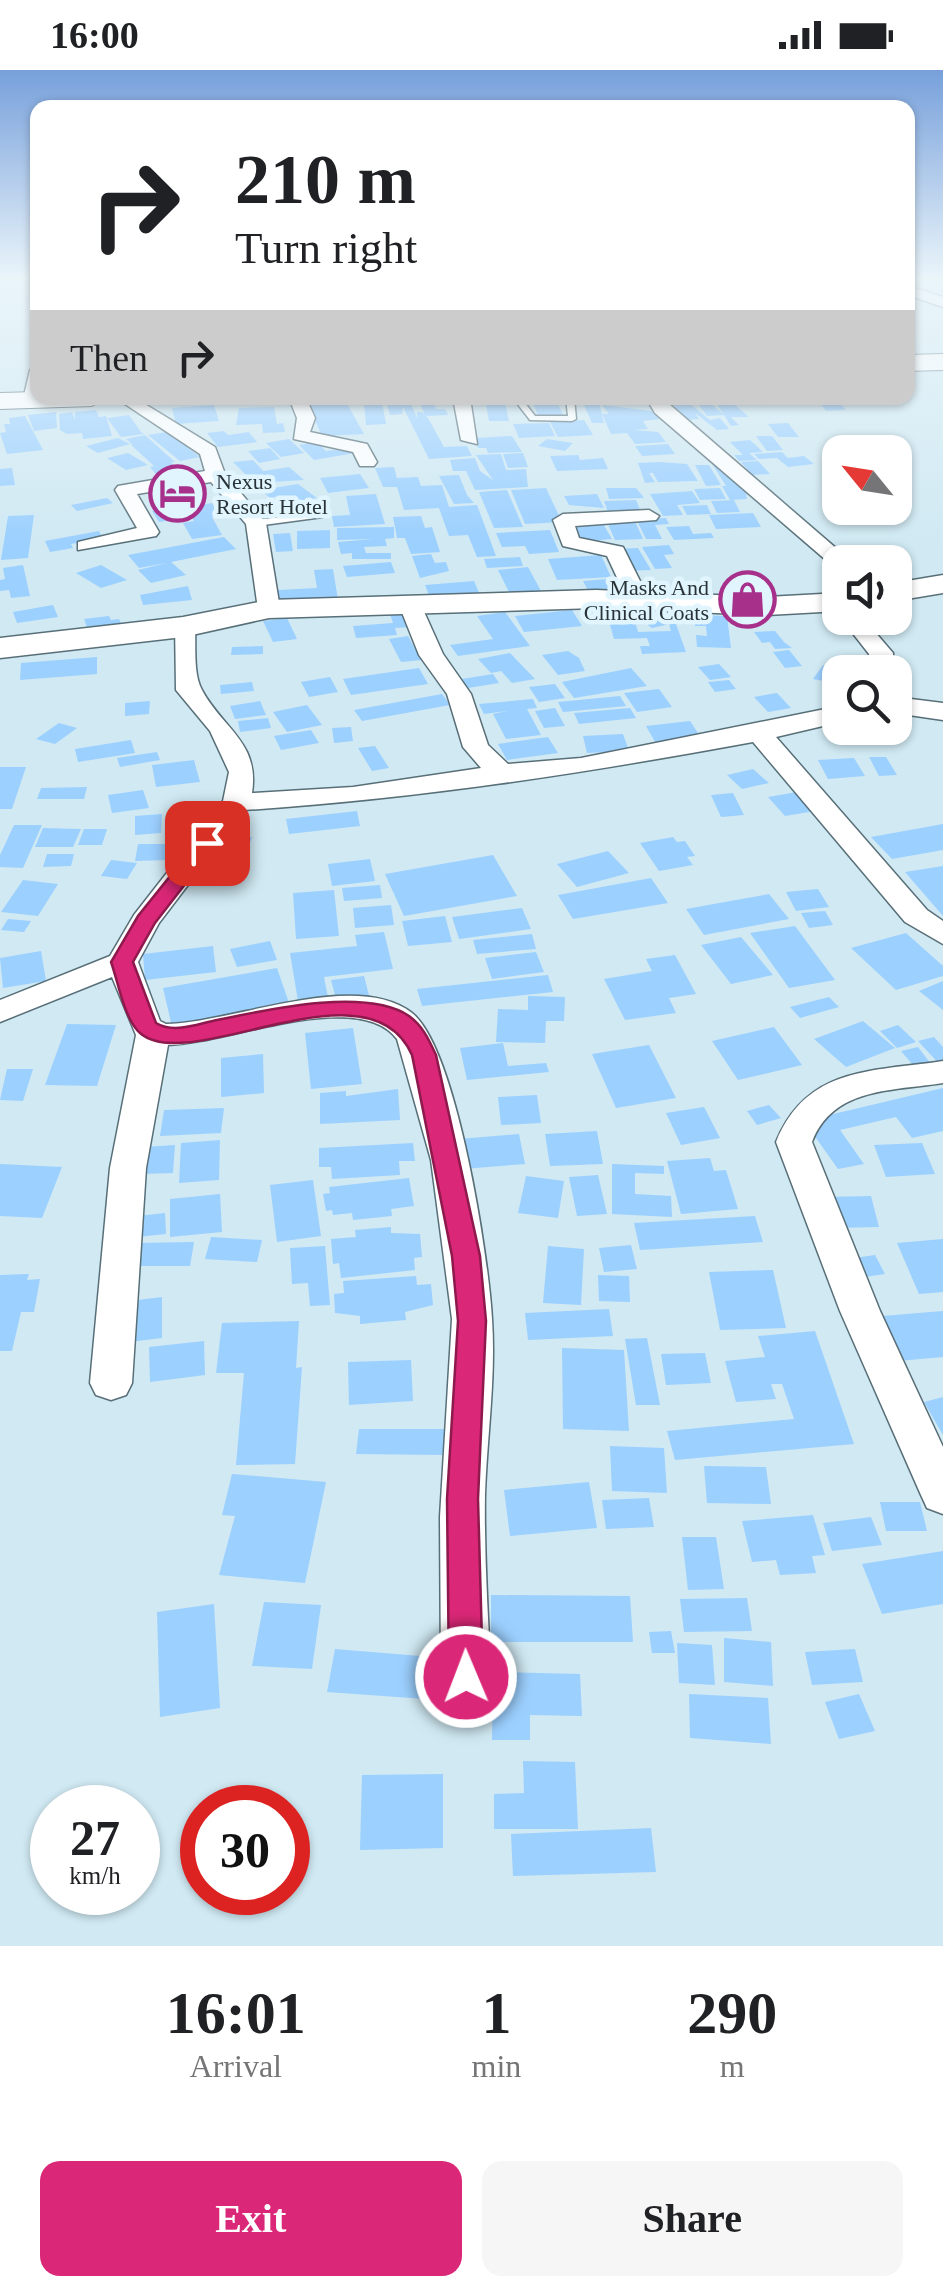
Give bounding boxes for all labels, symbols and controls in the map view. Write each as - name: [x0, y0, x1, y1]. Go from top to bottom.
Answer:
- text: 16:00: [50, 14, 139, 56]
- icon: right: [70, 140, 200, 270]
- text: 210 m: [235, 141, 416, 218]
- text: Turn right: [235, 223, 417, 273]
- icon: right: [168, 330, 223, 385]
- text: Then: [70, 337, 148, 379]
- north arrow: [822, 435, 912, 525]
- map controls: [822, 435, 912, 745]
- hotel icon: Nexus Resort Hotel: [147, 464, 207, 524]
- place label: Nexus Resort Hotel: [216, 469, 328, 519]
- button: sound: [822, 545, 912, 635]
- shop icon: Masks And Clinical Coats: [718, 570, 778, 630]
- place label: Masks And Clinical Coats: [584, 575, 709, 625]
- button: search: [822, 655, 912, 745]
- pin: [165, 801, 250, 886]
- icon: arrive: [180, 816, 235, 871]
- position arrow: [414, 1625, 518, 1729]
- speed limit sign: 30: [180, 1785, 310, 1915]
- text: 27: [70, 1810, 120, 1866]
- text: km/h: [69, 1862, 121, 1889]
- text: 16:01: [166, 1980, 306, 2046]
- text: 1: [481, 1980, 511, 2046]
- text: 290: [687, 1980, 777, 2046]
- text: Arrival: [190, 2048, 282, 2084]
- text: min: [472, 2048, 521, 2084]
- text: m: [720, 2048, 745, 2084]
- button: Exit: [40, 2161, 462, 2276]
- button: Share: [482, 2161, 903, 2276]

